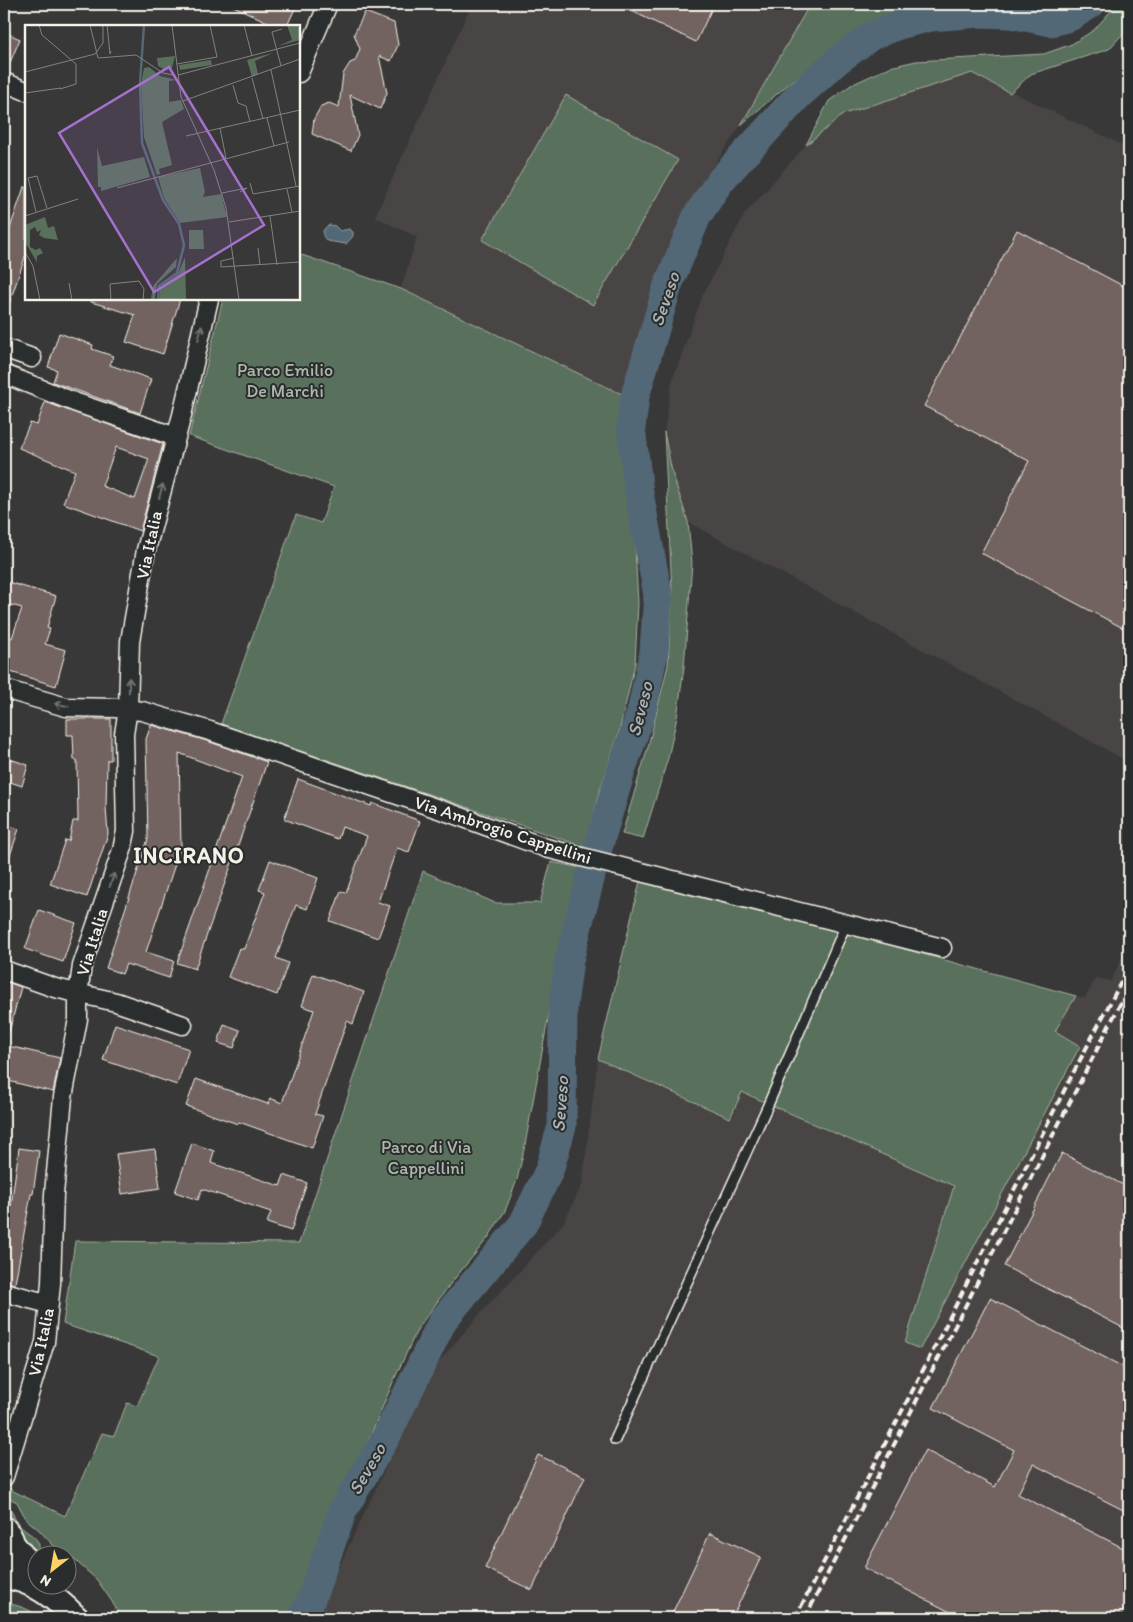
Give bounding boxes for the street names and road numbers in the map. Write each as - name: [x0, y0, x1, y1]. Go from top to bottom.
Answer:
- street label: Via Italia: [131, 509, 167, 581]
- street label: Via Ambrogio Cappellini: [412, 791, 594, 869]
- street label: Via Italia: [71, 905, 113, 978]
- street label: Via Italia: [23, 1306, 59, 1378]

